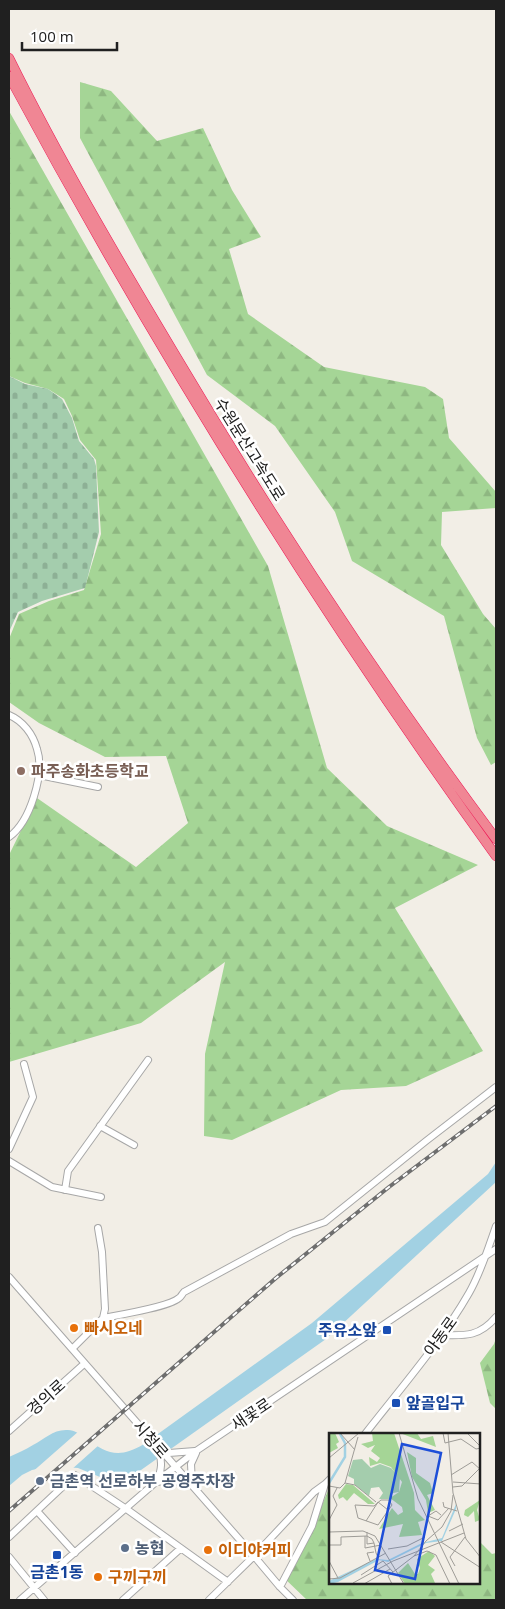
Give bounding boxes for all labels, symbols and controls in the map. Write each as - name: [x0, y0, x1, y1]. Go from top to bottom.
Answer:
- scale bar: [22, 20, 118, 52]
- text: 100 m: [30, 26, 74, 46]
- street label: 수원문산고속도로: [209, 393, 291, 505]
- place label: 파주송화초등학교: [31, 760, 149, 782]
- marker: 파주송화초등학교: [15, 765, 27, 777]
- street label: 아동로: [418, 1311, 462, 1360]
- place label: 빠시오네: [84, 1317, 143, 1339]
- place label: 주유소앞: [318, 1319, 377, 1341]
- marker: 빠시오네: [68, 1322, 80, 1334]
- marker: 주유소앞: [381, 1324, 393, 1336]
- street label: 경의로: [22, 1374, 70, 1420]
- street label: 새꽃로: [227, 1392, 276, 1435]
- place label: 앞골입구: [406, 1392, 465, 1414]
- marker: 앞골입구: [390, 1397, 402, 1409]
- street label: 시청로: [128, 1415, 174, 1463]
- inset map: [329, 1433, 480, 1584]
- place label: 금촌역 선로하부 공영주차장: [50, 1470, 235, 1492]
- marker: 금촌역 선로하부 공영주차장: [34, 1475, 46, 1487]
- place label: 농협: [135, 1537, 164, 1559]
- place label: 이디야커피: [218, 1539, 292, 1561]
- marker: 농협: [119, 1542, 131, 1554]
- marker: 이디야커피: [202, 1544, 214, 1556]
- marker: 금촌1동: [51, 1549, 63, 1561]
- place label: 금촌1동: [30, 1561, 84, 1583]
- place label: 구끼구끼: [108, 1566, 167, 1588]
- marker: 구끼구끼: [92, 1571, 104, 1583]

